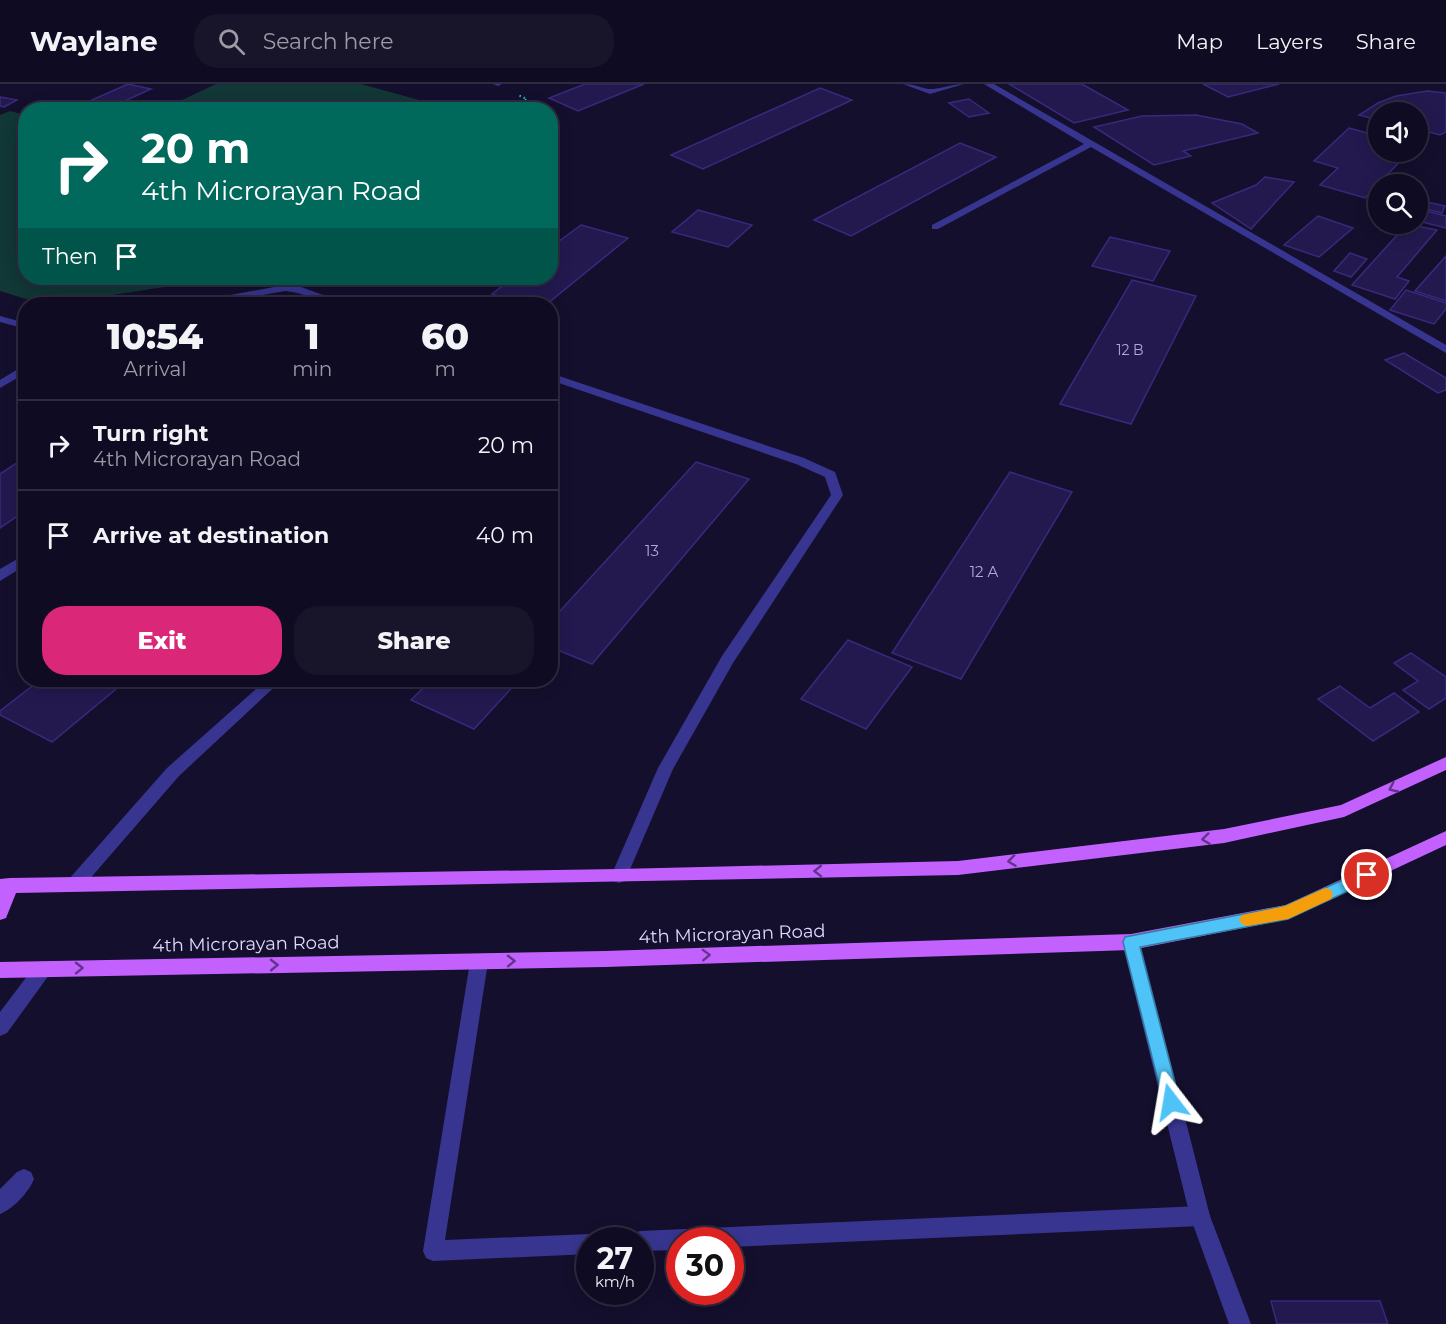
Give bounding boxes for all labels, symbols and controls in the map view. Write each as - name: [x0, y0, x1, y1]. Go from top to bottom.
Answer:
- search box: [194, 14, 614, 68]
- text: Waylane: [30, 24, 158, 58]
- icon: search: [215, 25, 248, 58]
- text: Search here: [263, 28, 393, 55]
- text: Map: [1176, 29, 1223, 54]
- text: Layers: [1256, 29, 1323, 54]
- text: Share: [1356, 29, 1416, 54]
- map controls: [1368, 102, 1428, 234]
- button: sound: [1368, 102, 1428, 162]
- text: 20 m: [141, 122, 250, 174]
- icon: right: [42, 126, 120, 204]
- text: 4th Microrayan Road: [141, 174, 422, 207]
- button: search: [1368, 174, 1428, 234]
- icon: arrive: [110, 240, 143, 273]
- text: Then: [42, 243, 98, 270]
- text: 10:54: [107, 314, 203, 358]
- text: 1: [305, 314, 320, 358]
- text: 60: [421, 314, 469, 358]
- house number: 12 B: [1116, 341, 1144, 359]
- text: Arrival: [124, 357, 187, 381]
- text: min: [292, 357, 332, 381]
- text: m: [434, 357, 456, 381]
- text: Turn right: [93, 420, 208, 447]
- icon: right: [42, 429, 75, 462]
- text: 20 m: [478, 432, 534, 459]
- text: 4th Microrayan Road: [93, 447, 301, 471]
- icon: arrive: [42, 519, 75, 552]
- text: Arrive at destination: [93, 522, 329, 549]
- text: 40 m: [476, 522, 534, 549]
- house number: 13: [645, 541, 659, 560]
- house number: 12 A: [970, 562, 999, 581]
- button: Exit: [42, 606, 282, 675]
- button: Share: [294, 606, 534, 675]
- one-way arrow: [1389, 780, 1400, 792]
- one-way arrow: [1201, 832, 1211, 844]
- pin: [1341, 849, 1392, 900]
- one-way arrow: [1008, 855, 1017, 867]
- icon: arrive: [1350, 858, 1383, 891]
- one-way arrow: [813, 865, 822, 878]
- street label: 4th Microrayan Road: [638, 920, 826, 948]
- street label: 4th Microrayan Road: [152, 931, 340, 957]
- one-way arrow: [702, 949, 711, 962]
- one-way arrow: [507, 955, 516, 967]
- one-way arrow: [270, 959, 279, 971]
- one-way arrow: [75, 962, 84, 975]
- position arrow: [1139, 1070, 1203, 1134]
- speed limit sign: 30: [666, 1227, 744, 1305]
- text: 27: [597, 1240, 633, 1277]
- text: km/h: [595, 1272, 635, 1291]

